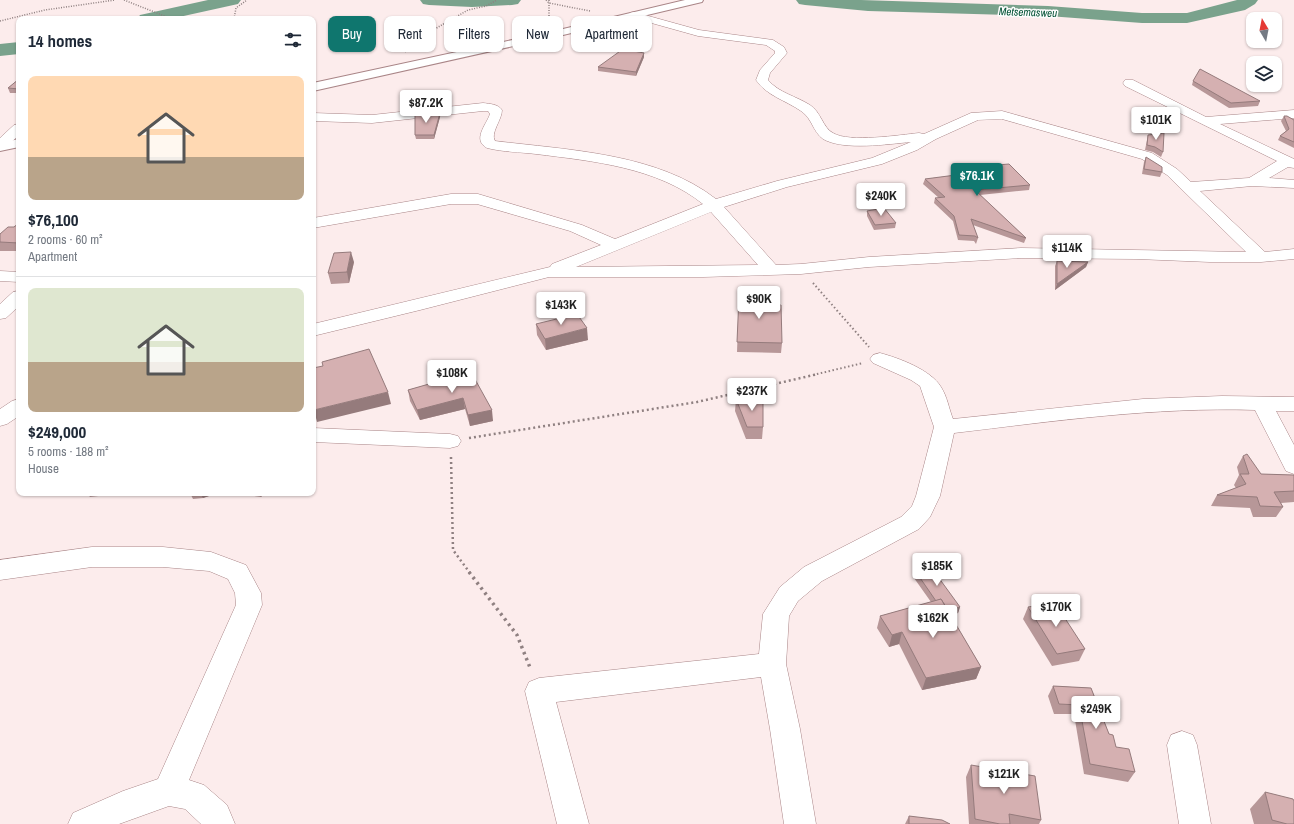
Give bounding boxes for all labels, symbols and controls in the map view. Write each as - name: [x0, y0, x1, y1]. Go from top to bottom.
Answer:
- water label: Metsemasweu: [999, 4, 1057, 20]
- north arrow: [1246, 12, 1282, 48]
- map controls: [1246, 12, 1282, 92]
- chip: Buy: [328, 16, 376, 52]
- chip: Rent: [384, 16, 436, 52]
- chip: Filters: [444, 16, 504, 52]
- chip: New: [512, 16, 563, 52]
- chip: Apartment: [571, 16, 652, 52]
- text: 14 homes: [28, 29, 92, 52]
- icon: filters: [282, 29, 304, 51]
- button: layers: [1246, 56, 1282, 92]
- pin: $87.2K: [393, 90, 459, 124]
- text: $87.2K: [409, 94, 443, 111]
- icon: home: [130, 102, 202, 174]
- pin: $101K: [1128, 107, 1184, 141]
- text: $101K: [1140, 111, 1172, 128]
- pin: $76.1K: [944, 163, 1010, 197]
- text: $76.1K: [960, 167, 994, 184]
- pin: $240K: [853, 183, 909, 217]
- text: $240K: [865, 187, 897, 204]
- text: $76,100: [28, 208, 78, 231]
- text: 2 rooms · 60 m²: [28, 231, 103, 248]
- pin: $114K: [1039, 235, 1095, 269]
- text: $114K: [1052, 239, 1082, 256]
- text: Apartment: [28, 248, 77, 265]
- pin: $90K: [735, 286, 783, 320]
- text: $90K: [746, 290, 772, 307]
- pin: $143K: [533, 292, 589, 326]
- text: $143K: [545, 296, 577, 313]
- icon: home: [130, 314, 202, 386]
- pin: $108K: [424, 360, 480, 394]
- text: $108K: [436, 364, 468, 381]
- pin: $237K: [724, 378, 780, 412]
- text: $237K: [736, 382, 768, 399]
- text: $249,000: [28, 420, 86, 443]
- text: 5 rooms · 188 m²: [28, 443, 109, 460]
- text: House: [28, 460, 59, 477]
- pin: $185K: [909, 553, 965, 587]
- text: $185K: [921, 557, 953, 574]
- pin: $170K: [1028, 594, 1084, 628]
- text: $170K: [1040, 598, 1072, 615]
- pin: $162K: [905, 605, 961, 639]
- text: $162K: [917, 609, 949, 626]
- pin: $249K: [1068, 696, 1124, 730]
- text: $249K: [1080, 700, 1112, 717]
- pin: $121K: [976, 761, 1032, 795]
- text: $121K: [988, 765, 1020, 782]

